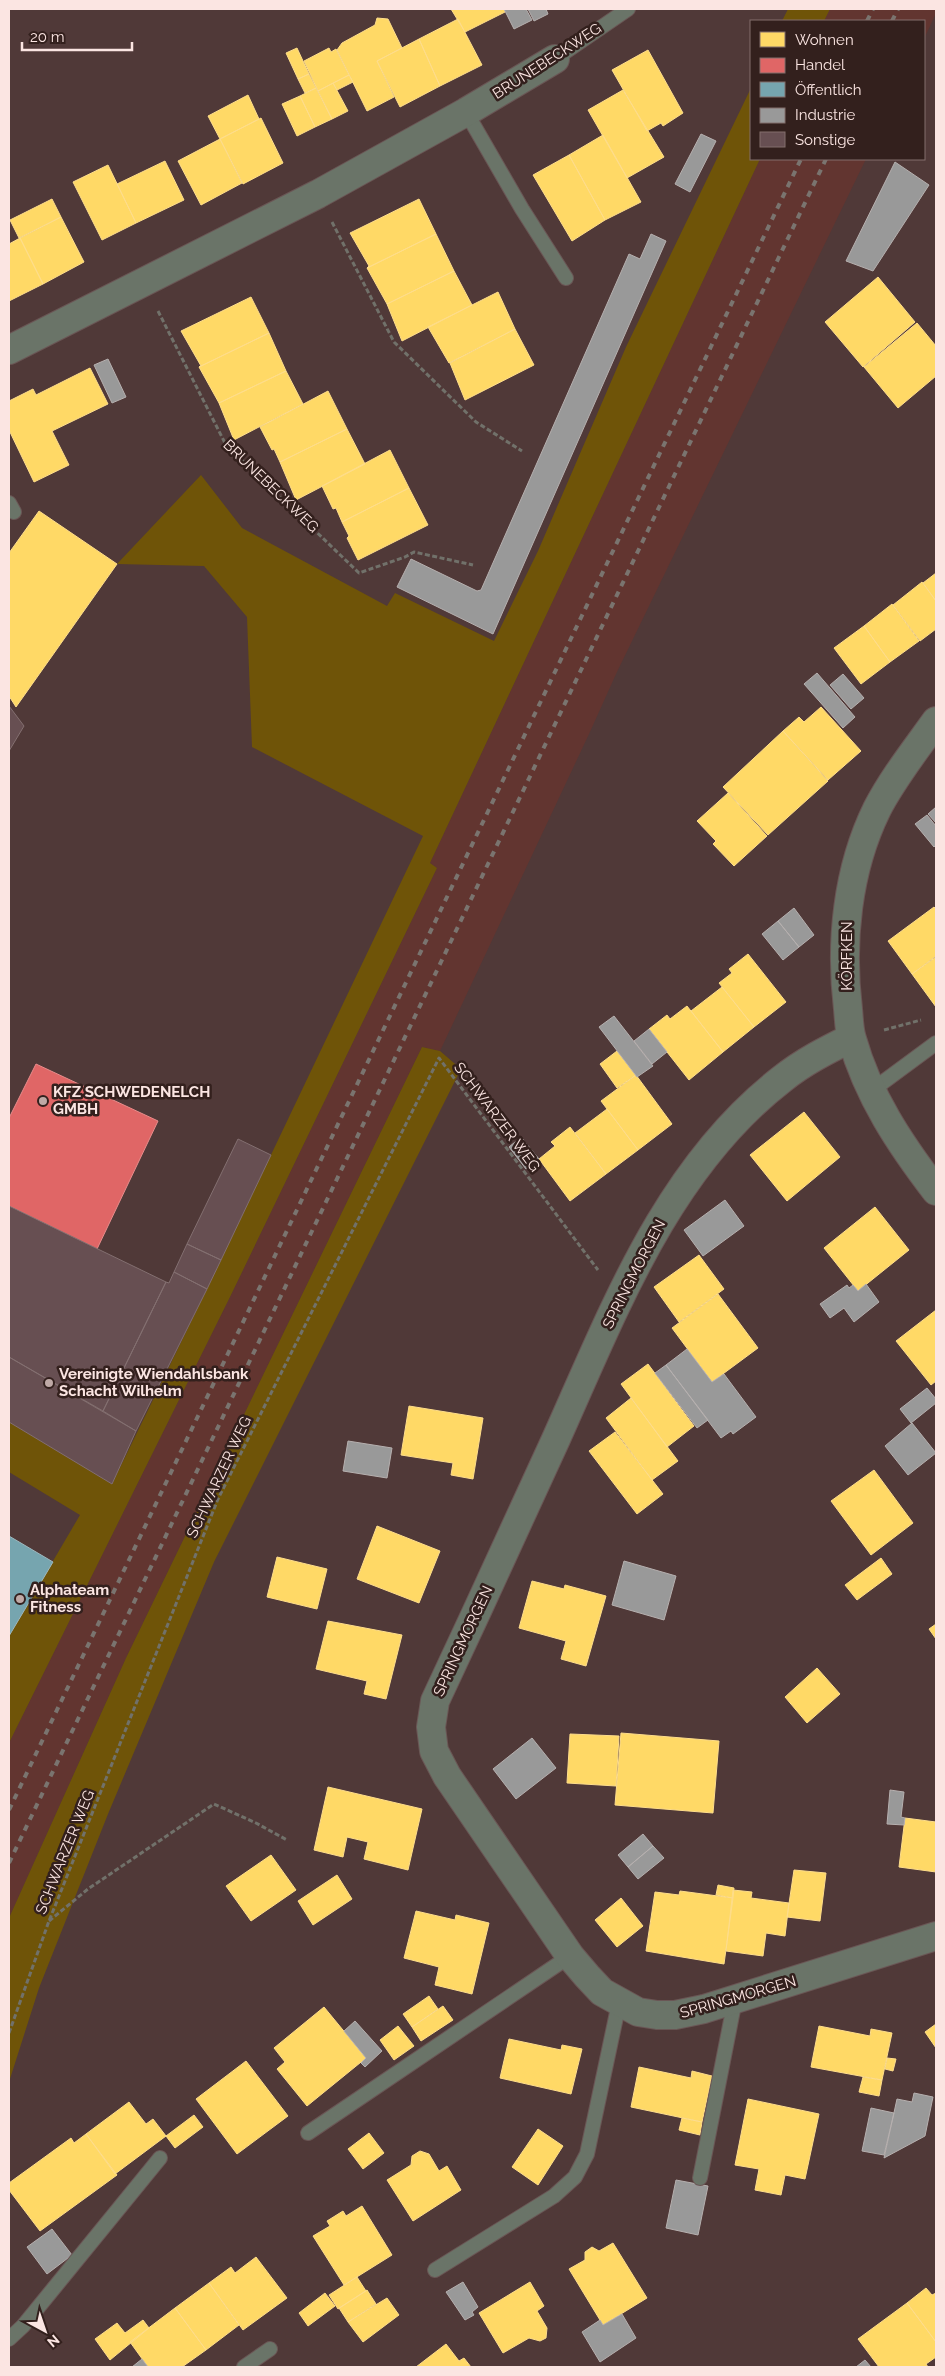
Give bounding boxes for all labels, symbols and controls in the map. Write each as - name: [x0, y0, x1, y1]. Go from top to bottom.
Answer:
- street label: BRUNEBECKWEG: [489, 19, 605, 103]
- scale bar: [22, 20, 132, 52]
- legend: [750, 20, 925, 160]
- text: 20 m: [30, 28, 65, 46]
- text: Wohnen: [795, 31, 854, 49]
- text: Handel: [795, 56, 846, 74]
- text: Öffentlich: [795, 80, 862, 99]
- text: Industrie: [795, 106, 856, 124]
- text: Sonstige: [795, 131, 856, 149]
- street label: BRUNEBECKWEG: [219, 436, 323, 536]
- street label: KÖRFKEN: [837, 921, 856, 991]
- street label: SCHWARZER WEG: [450, 1059, 544, 1175]
- place label: KFZ SCHWEDENELCH GMBH: [53, 1083, 210, 1118]
- marker: KFZ SCHWEDENELCH GMBH: [37, 1095, 49, 1107]
- street label: SPRINGMORGEN: [599, 1216, 669, 1332]
- place label: Vereinigte Wiendahlsbank Schacht Wilhelm: [59, 1365, 249, 1400]
- marker: Vereinigte Wiendahlsbank Schacht Wilhelm: [43, 1377, 55, 1389]
- street label: SCHWARZER WEG: [183, 1413, 255, 1541]
- place label: Alphateam Fitness: [30, 1581, 109, 1616]
- street label: SPRINGMORGEN: [429, 1583, 497, 1699]
- marker: Alphateam Fitness: [14, 1593, 26, 1605]
- street label: SCHWARZER WEG: [32, 1787, 98, 1917]
- street label: SPRINGMORGEN: [678, 1972, 798, 2022]
- north arrow: [20, 2306, 70, 2356]
- text: N: [44, 2331, 63, 2351]

